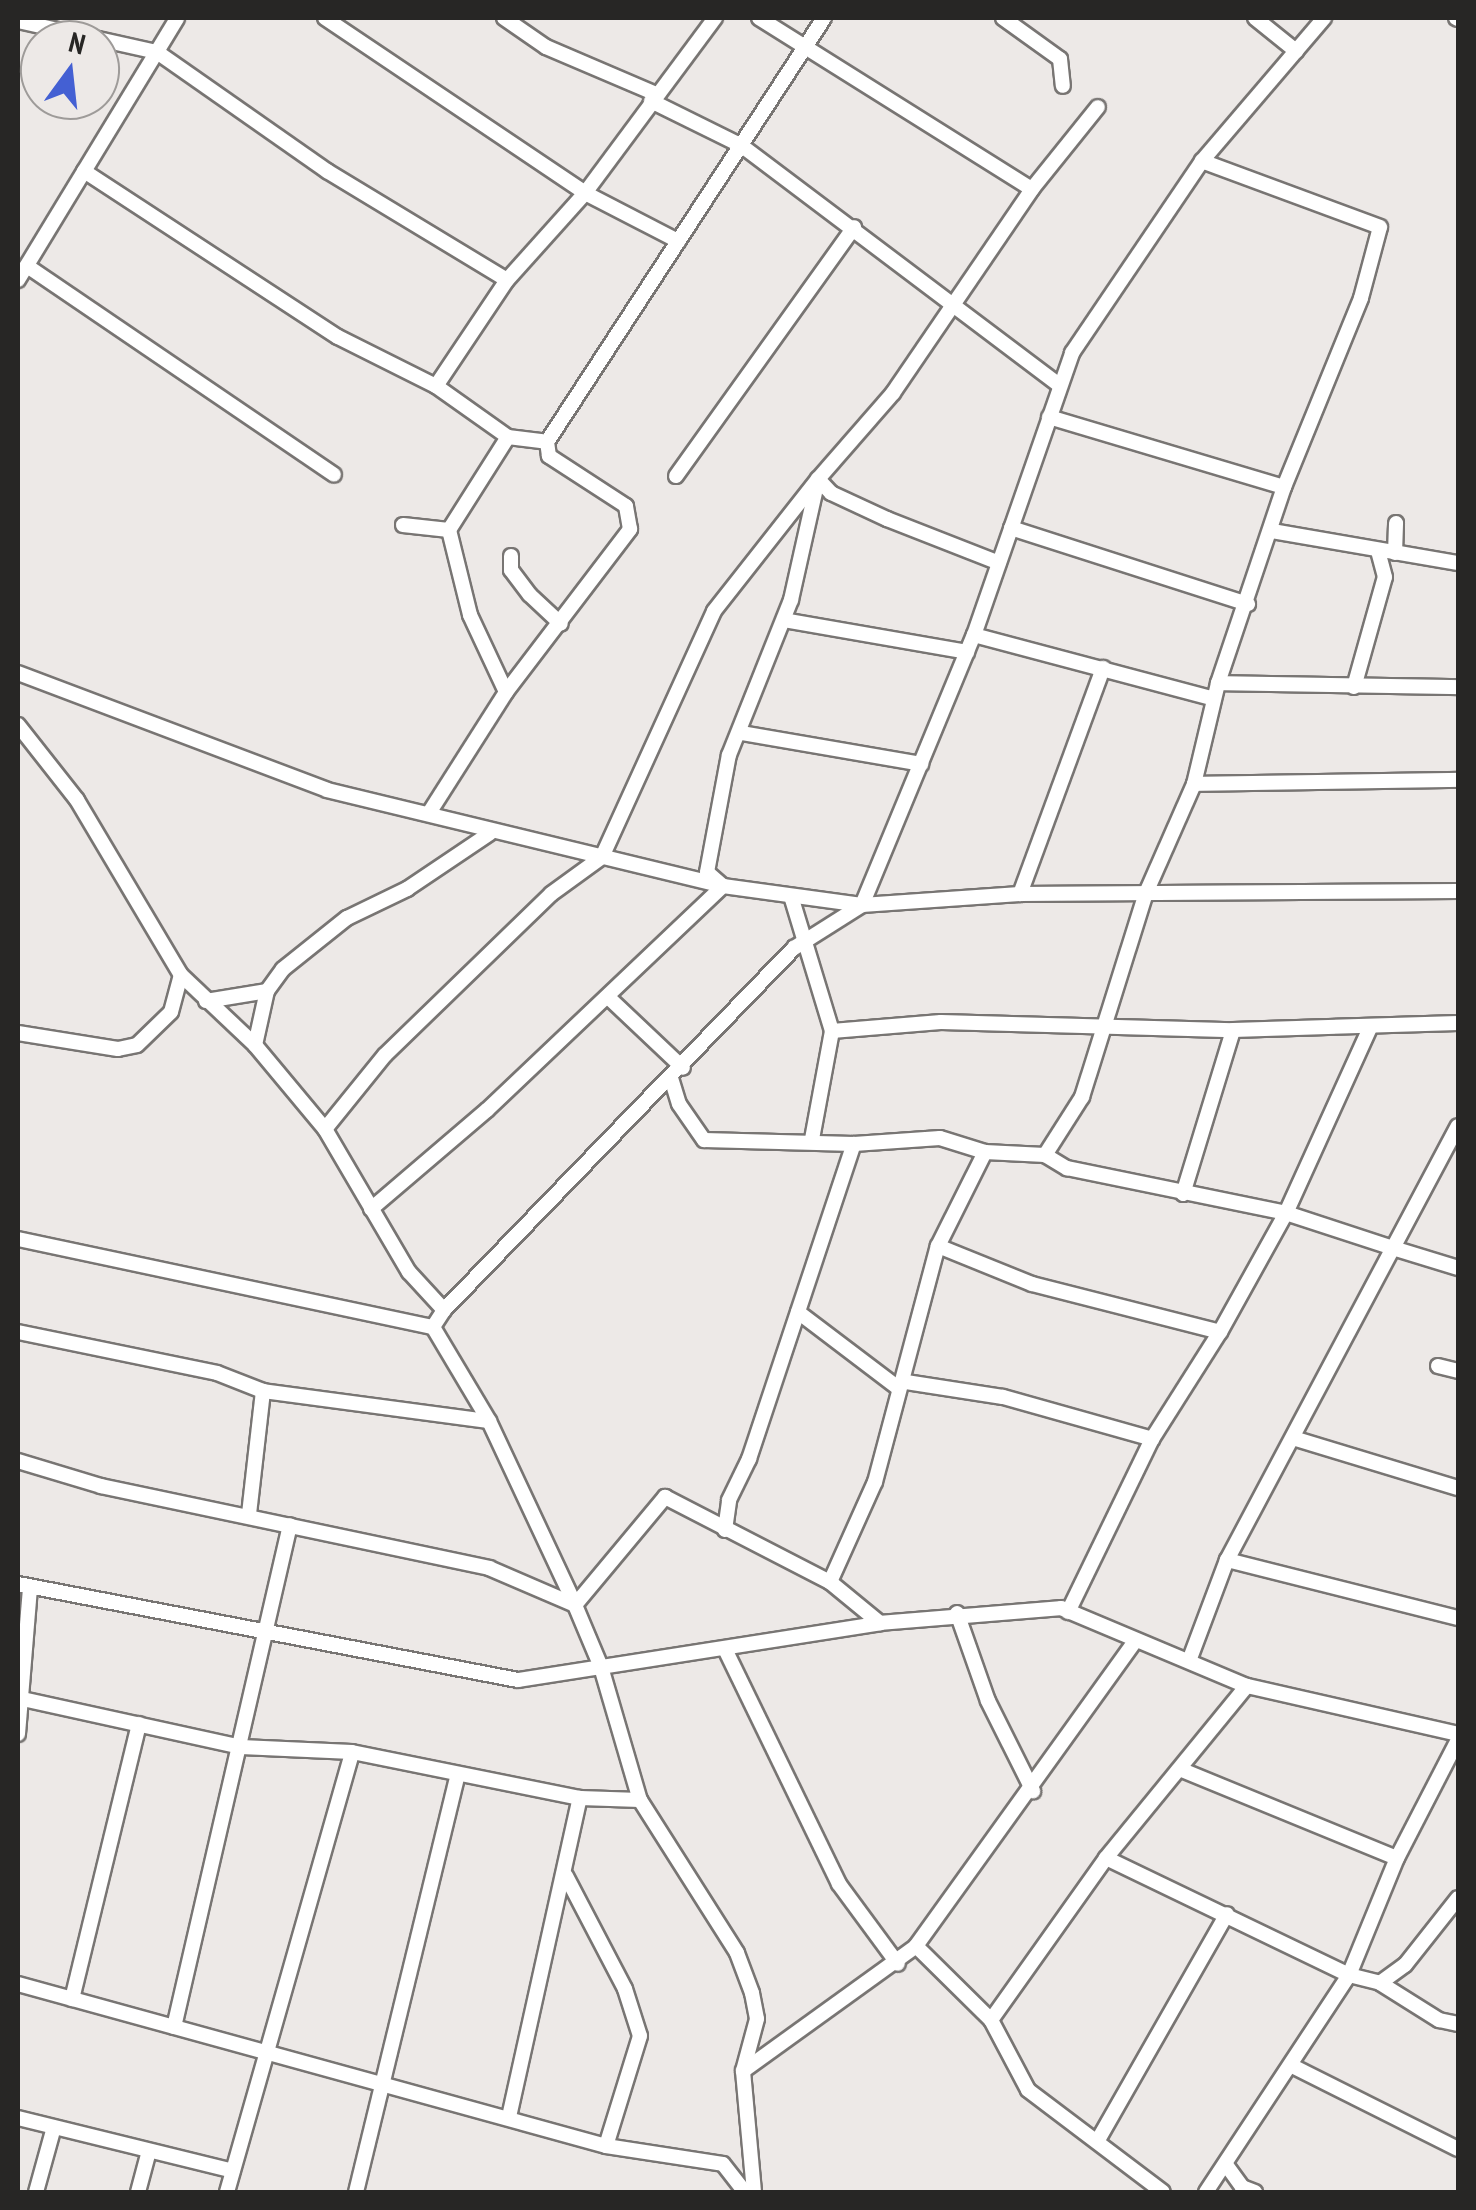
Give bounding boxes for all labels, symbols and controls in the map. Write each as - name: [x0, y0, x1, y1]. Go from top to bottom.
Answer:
- north arrow: [20, 20, 120, 120]
- text: N: [65, 23, 89, 62]

